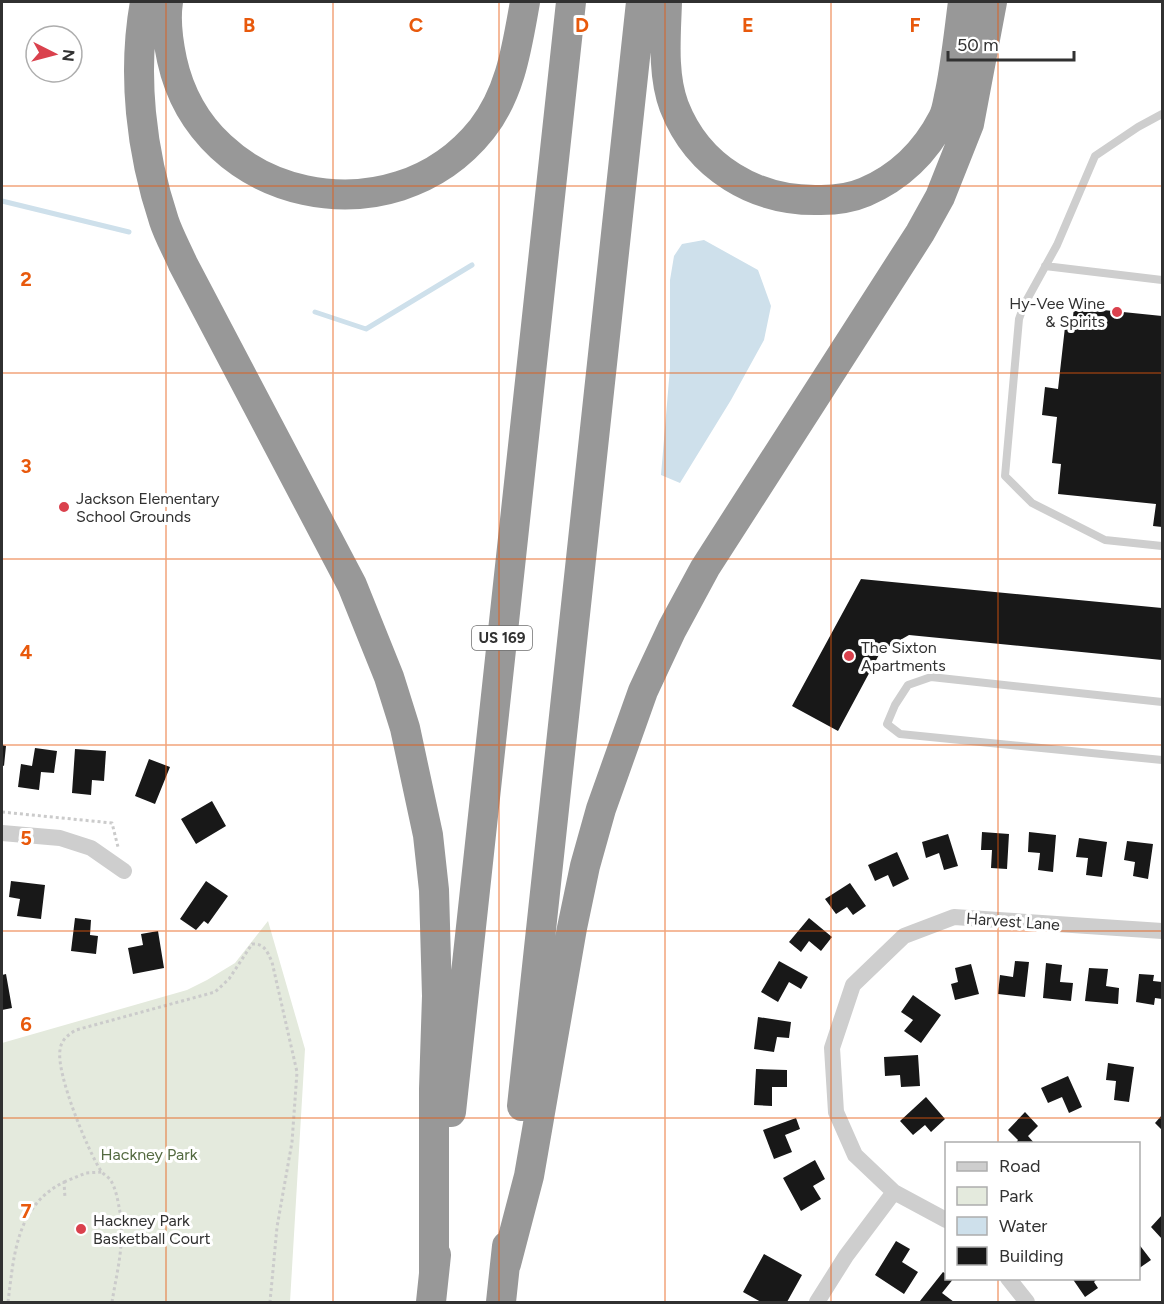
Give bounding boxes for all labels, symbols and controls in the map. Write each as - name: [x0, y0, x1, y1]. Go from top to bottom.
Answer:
- text: B: [243, 13, 255, 37]
- text: C: [409, 13, 423, 37]
- text: D: [575, 13, 589, 37]
- text: E: [742, 13, 754, 37]
- text: F: [909, 13, 921, 37]
- north arrow: [24, 24, 84, 84]
- scale bar: [948, 24, 1074, 62]
- text: 50 m: [957, 34, 999, 56]
- text: N: [58, 48, 79, 63]
- text: 2: [20, 267, 32, 291]
- place label: Hy-Vee Wine & Spirits: [1009, 294, 1105, 331]
- marker: Hy-Vee Wine & Spirits: [1110, 305, 1124, 319]
- text: 3: [20, 454, 32, 478]
- place label: Jackson Elementary School Grounds: [76, 489, 220, 526]
- marker: Jackson Elementary School Grounds: [57, 500, 71, 514]
- road number: US 169: [472, 626, 532, 650]
- place label: The Sixton Apartments: [861, 638, 946, 675]
- text: 4: [20, 640, 33, 664]
- marker: The Sixton Apartments: [842, 649, 856, 663]
- text: 5: [20, 826, 32, 850]
- street label: Harvest Lane: [965, 909, 1061, 934]
- text: 6: [20, 1012, 32, 1036]
- legend: [945, 1142, 1140, 1280]
- park label: Hackney Park: [101, 1145, 198, 1164]
- text: Road: [999, 1155, 1040, 1177]
- text: Park: [999, 1185, 1034, 1207]
- text: 7: [20, 1199, 32, 1223]
- place label: Hackney Park Basketball Court: [93, 1211, 211, 1248]
- text: Water: [999, 1215, 1047, 1237]
- marker: Hackney Park Basketball Court: [74, 1222, 88, 1236]
- text: Building: [999, 1245, 1064, 1267]

